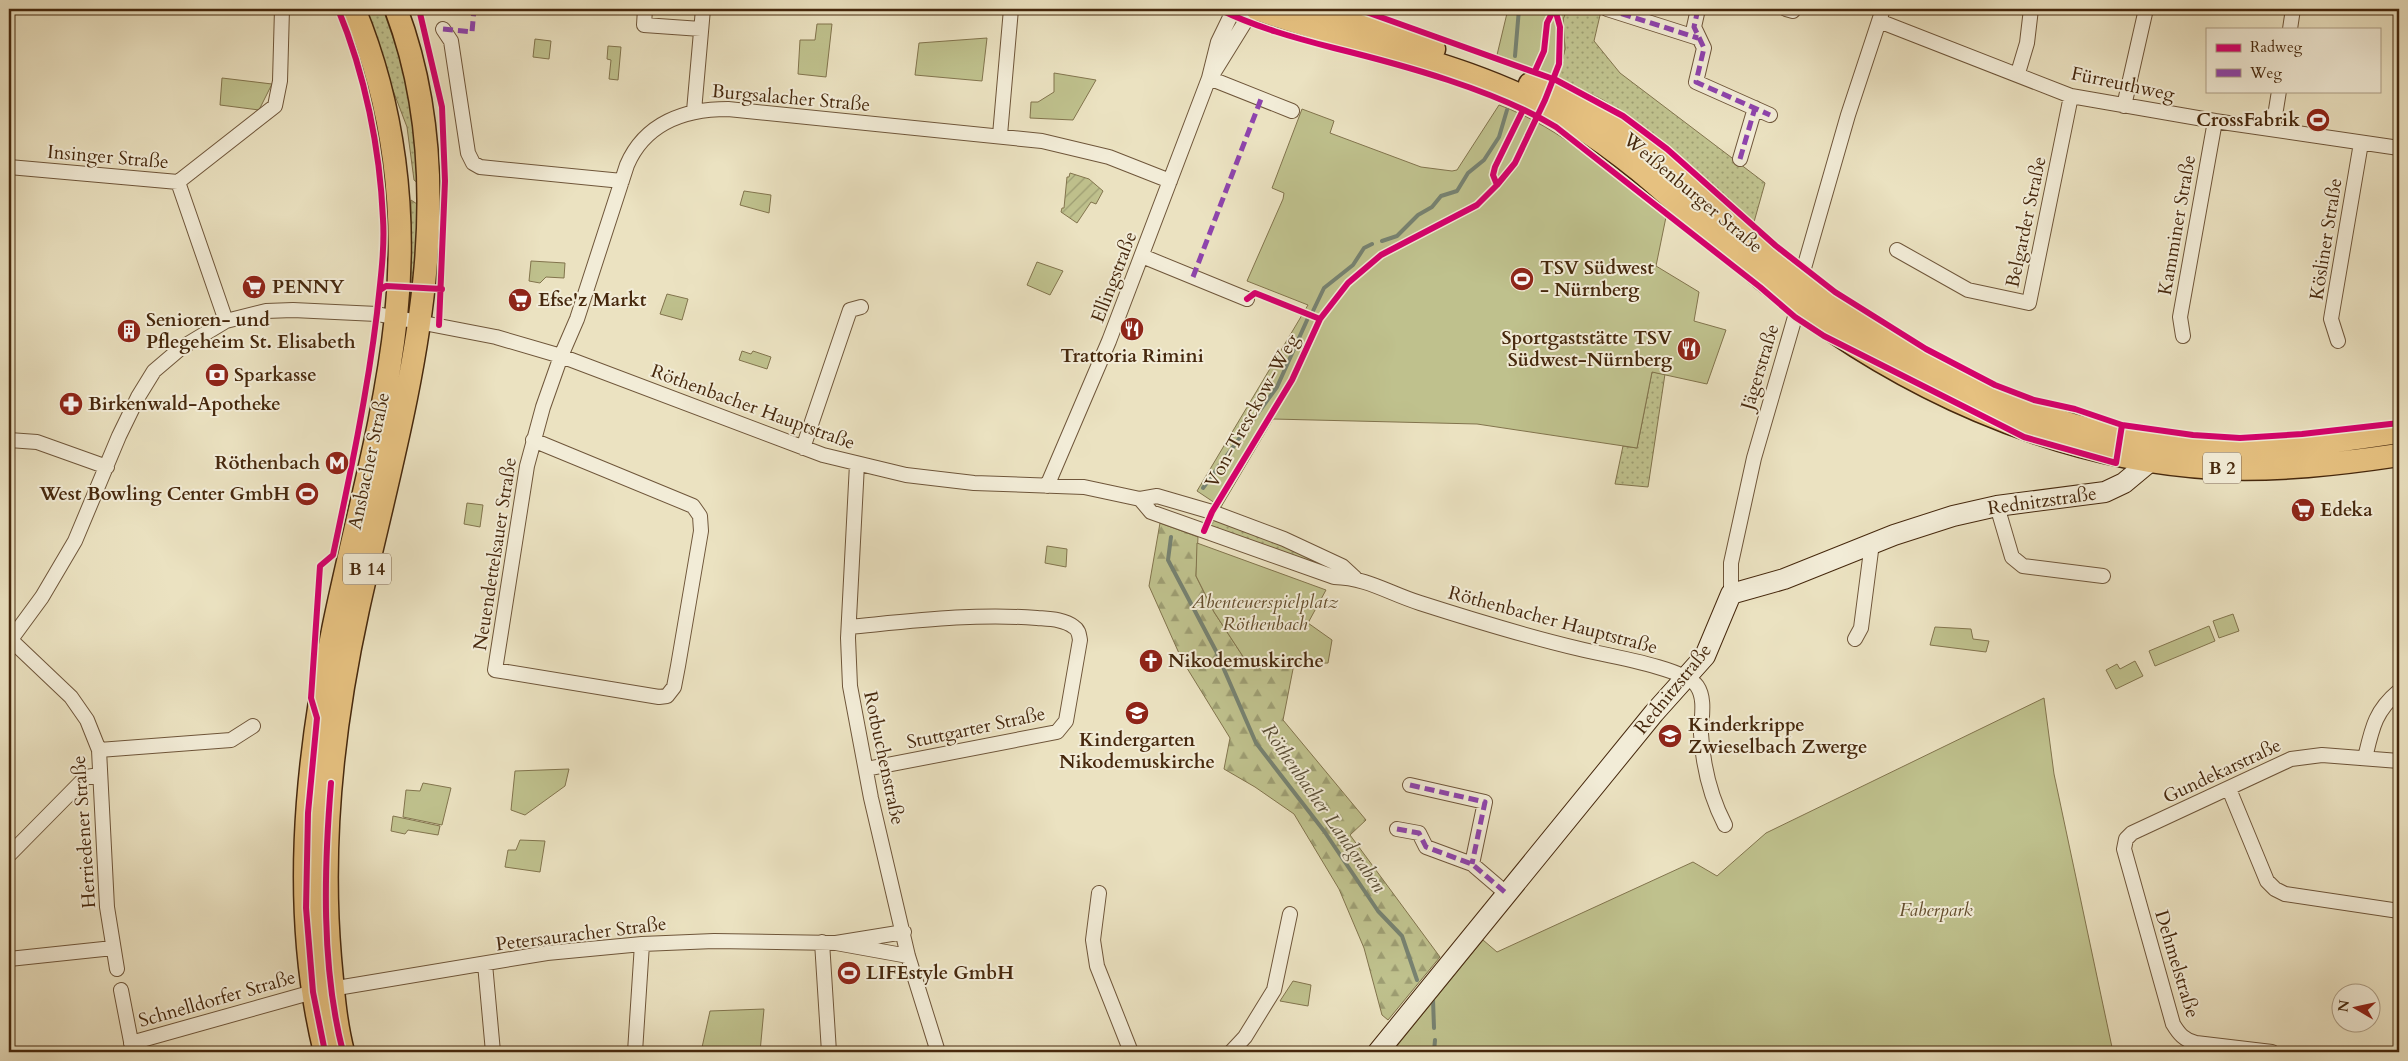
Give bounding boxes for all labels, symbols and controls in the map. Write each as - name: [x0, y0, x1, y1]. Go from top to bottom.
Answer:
- legend: [2206, 28, 2380, 92]
- text: Radweg: [2250, 37, 2303, 57]
- street label: Fürreuthweg: [2069, 60, 2177, 108]
- text: Weg: [2249, 63, 2282, 83]
- street label: Burgsalacher Straße: [711, 78, 871, 118]
- place label: CrossFabrik: [2196, 107, 2300, 133]
- sports icon: CrossFabrik: [2305, 107, 2331, 133]
- street label: Weißenburger Straße: [1617, 126, 1768, 259]
- street label: Insinger Straße: [46, 139, 170, 175]
- street label: Kamminer Straße: [2152, 153, 2202, 297]
- street label: Belgarder Straße: [1999, 154, 2053, 290]
- street label: Kösliner Straße: [2304, 176, 2348, 302]
- street label: Ellingstraße: [1085, 228, 1143, 326]
- place label: TSV Südwest - Nürnberg: [1540, 255, 1654, 303]
- sports icon: TSV Südwest - Nürnberg: [1509, 266, 1535, 292]
- supermarket icon: PENNY: [241, 274, 267, 300]
- place label: PENNY: [272, 274, 345, 300]
- supermarket icon: Efse'z Markt: [507, 287, 533, 313]
- place label: Efse'z Markt: [538, 287, 647, 313]
- place label: Senioren- und Pflegeheim St. Elisabeth: [146, 307, 356, 355]
- restaurant icon: Trattoria Rimini: [1119, 316, 1145, 342]
- building icon: Senioren- und Pflegeheim St. Elisabeth: [116, 318, 142, 344]
- street label: Jägerstraße: [1734, 321, 1785, 416]
- place label: Sportgaststätte TSV Südwest-Nürnberg: [1501, 325, 1673, 373]
- street label: Von-Tresckow-Weg: [1199, 329, 1305, 493]
- restaurant icon: Sportgaststätte TSV Südwest-Nürnberg: [1676, 336, 1702, 362]
- place label: Trattoria Rimini: [1060, 343, 1204, 369]
- street label: Röthenbacher Hauptstraße: [647, 358, 859, 456]
- bank icon: Sparkasse: [204, 362, 230, 388]
- place label: Sparkasse: [234, 362, 317, 388]
- street label: Ansbacher Straße: [342, 390, 396, 532]
- pharmacy icon: Birkenwald-Apotheke: [58, 391, 84, 417]
- place label: Birkenwald-Apotheke: [88, 391, 281, 417]
- place label: Röthenbach: [214, 450, 320, 476]
- metro station icon: Röthenbach: [324, 450, 350, 476]
- road number: B 2: [2203, 452, 2241, 483]
- street label: Neuendettelsauer Straße: [467, 456, 523, 652]
- street label: Rednitzstraße: [1986, 480, 2098, 522]
- place label: West Bowling Center GmbH: [38, 481, 290, 507]
- sports icon: West Bowling Center GmbH: [294, 481, 320, 507]
- supermarket icon: Edeka: [2290, 497, 2316, 523]
- place label: Edeka: [2320, 497, 2373, 523]
- road number: B 14: [343, 554, 391, 584]
- street label: Röthenbacher Hauptstraße: [1446, 580, 1660, 660]
- park label: Abenteuerspielplatz Röthenbach: [1191, 589, 1339, 637]
- street label: Rednitzstraße: [1628, 638, 1718, 740]
- church icon: Nikodemuskirche: [1138, 648, 1164, 674]
- place label: Nikodemuskirche: [1168, 648, 1324, 674]
- street label: Rotbuchenstraße: [857, 689, 911, 827]
- school or university icon: Kindergarten Nikodemuskirche: [1124, 700, 1150, 726]
- street label: Stuttgarter Straße: [904, 701, 1048, 755]
- place label: Kinderkrippe Zwieselbach Zwerge: [1688, 712, 1867, 760]
- water label: Röthenbacher Landgraben: [1256, 718, 1393, 898]
- school or university icon: Kinderkrippe Zwieselbach Zwerge: [1657, 723, 1683, 749]
- place label: Kindergarten Nikodemuskirche: [1059, 727, 1215, 775]
- street label: Gundekarstraße: [2159, 732, 2285, 810]
- street label: Herriedener Straße: [66, 755, 102, 909]
- park label: Faberpark: [1899, 897, 1973, 923]
- street label: Dehmelstraße: [2148, 907, 2206, 1021]
- street label: Petersauracher Straße: [494, 911, 668, 957]
- sports icon: LIFEstyle GmbH: [836, 960, 862, 986]
- place label: LIFEstyle GmbH: [866, 960, 1014, 986]
- street label: Schnelldorfer Straße: [136, 964, 298, 1034]
- north arrow: [2330, 984, 2380, 1034]
- text: N: [2333, 999, 2354, 1014]

